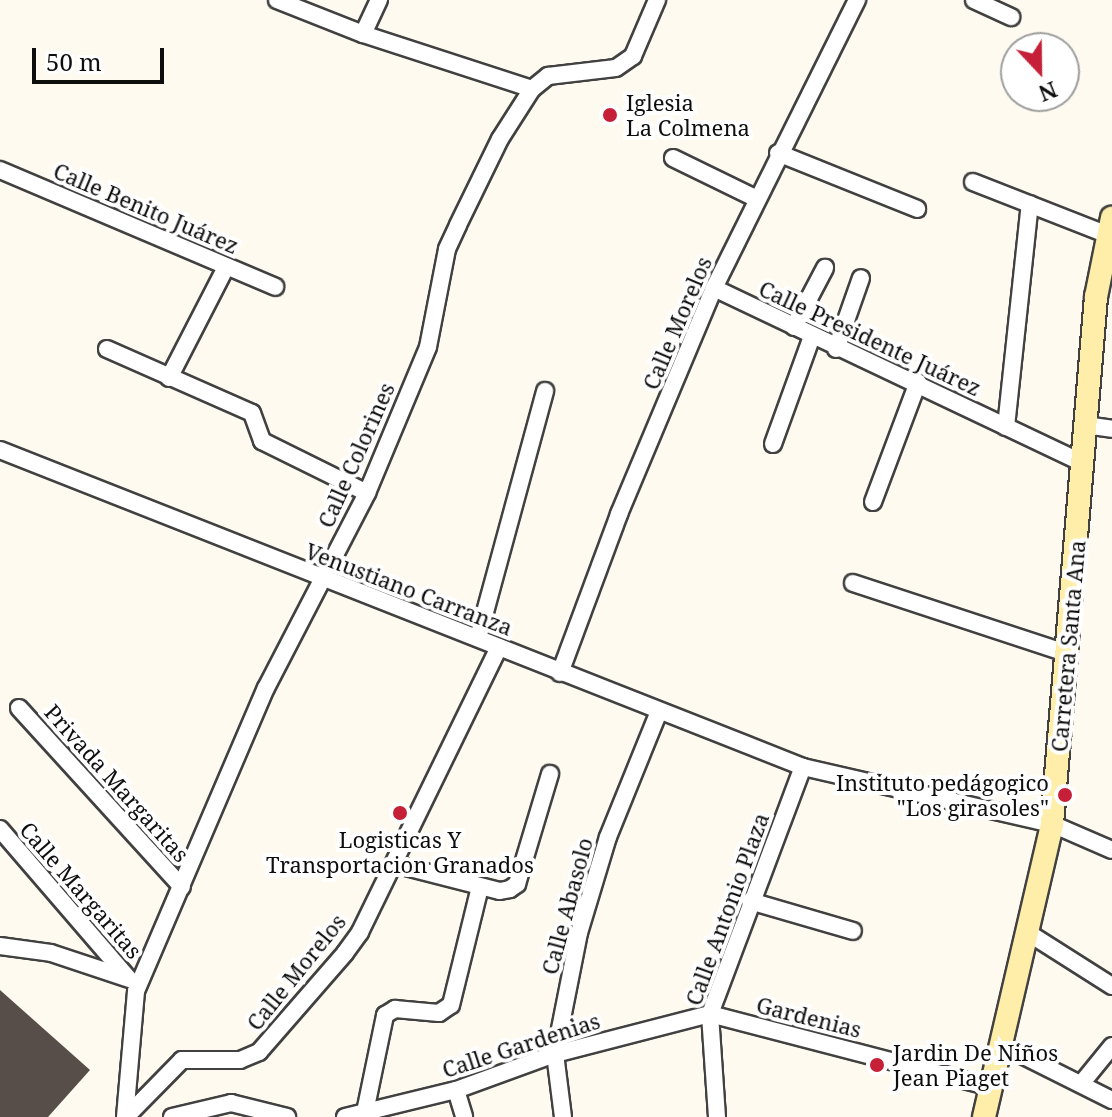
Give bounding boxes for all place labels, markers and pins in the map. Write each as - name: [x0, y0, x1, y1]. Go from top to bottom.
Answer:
- place label: Iglesia La Colmena: [626, 89, 750, 140]
- marker: Iglesia La Colmena: [601, 106, 619, 124]
- place label: Instituto pedágogico "Los girasoles": [836, 769, 1049, 820]
- marker: Instituto pedágogico "Los girasoles": [1056, 786, 1074, 804]
- marker: Logisticas Y Transportacion Granados: [391, 804, 409, 822]
- place label: Logisticas Y Transportacion Granados: [266, 826, 534, 878]
- place label: Jardin De Niños Jean Piaget: [893, 1039, 1058, 1090]
- marker: Jardin De Niños Jean Piaget: [868, 1056, 886, 1074]

